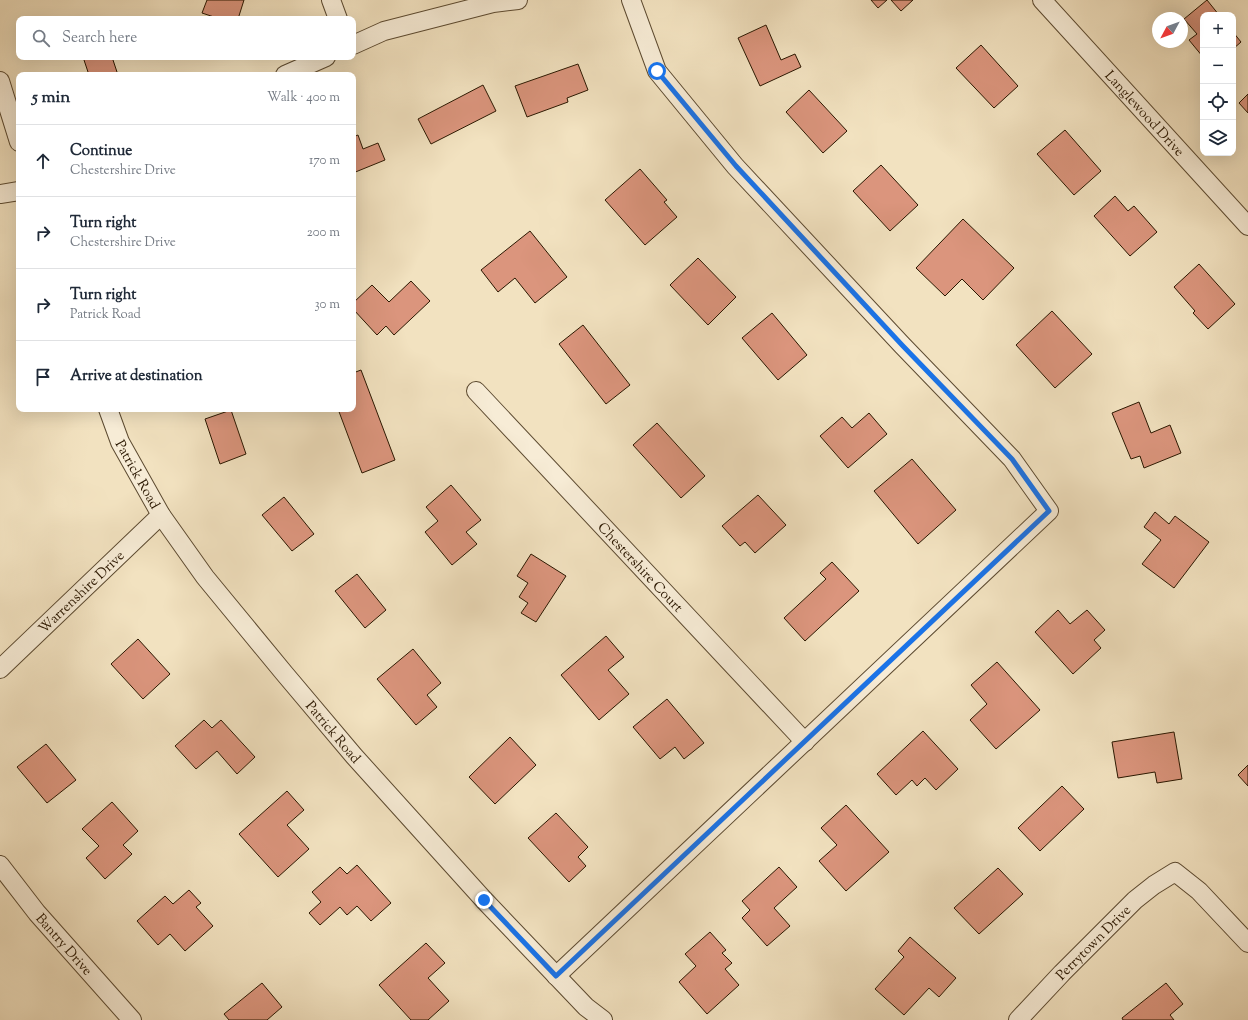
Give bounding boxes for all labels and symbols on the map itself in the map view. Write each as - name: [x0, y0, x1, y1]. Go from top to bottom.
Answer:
- north arrow: [1152, 12, 1188, 48]
- route start: [648, 62, 666, 80]
- street label: Langlewood Drive: [1099, 67, 1188, 162]
- street label: Patrick Road: [109, 437, 164, 513]
- street label: Chestershire Court: [592, 519, 687, 618]
- street label: Warrenshire Drive: [35, 547, 130, 639]
- street label: Patrick Road: [300, 697, 364, 769]
- route end: [475, 891, 493, 909]
- street label: Perrytown Drive: [1052, 902, 1136, 985]
- street label: Bantry Drive: [30, 910, 96, 981]

